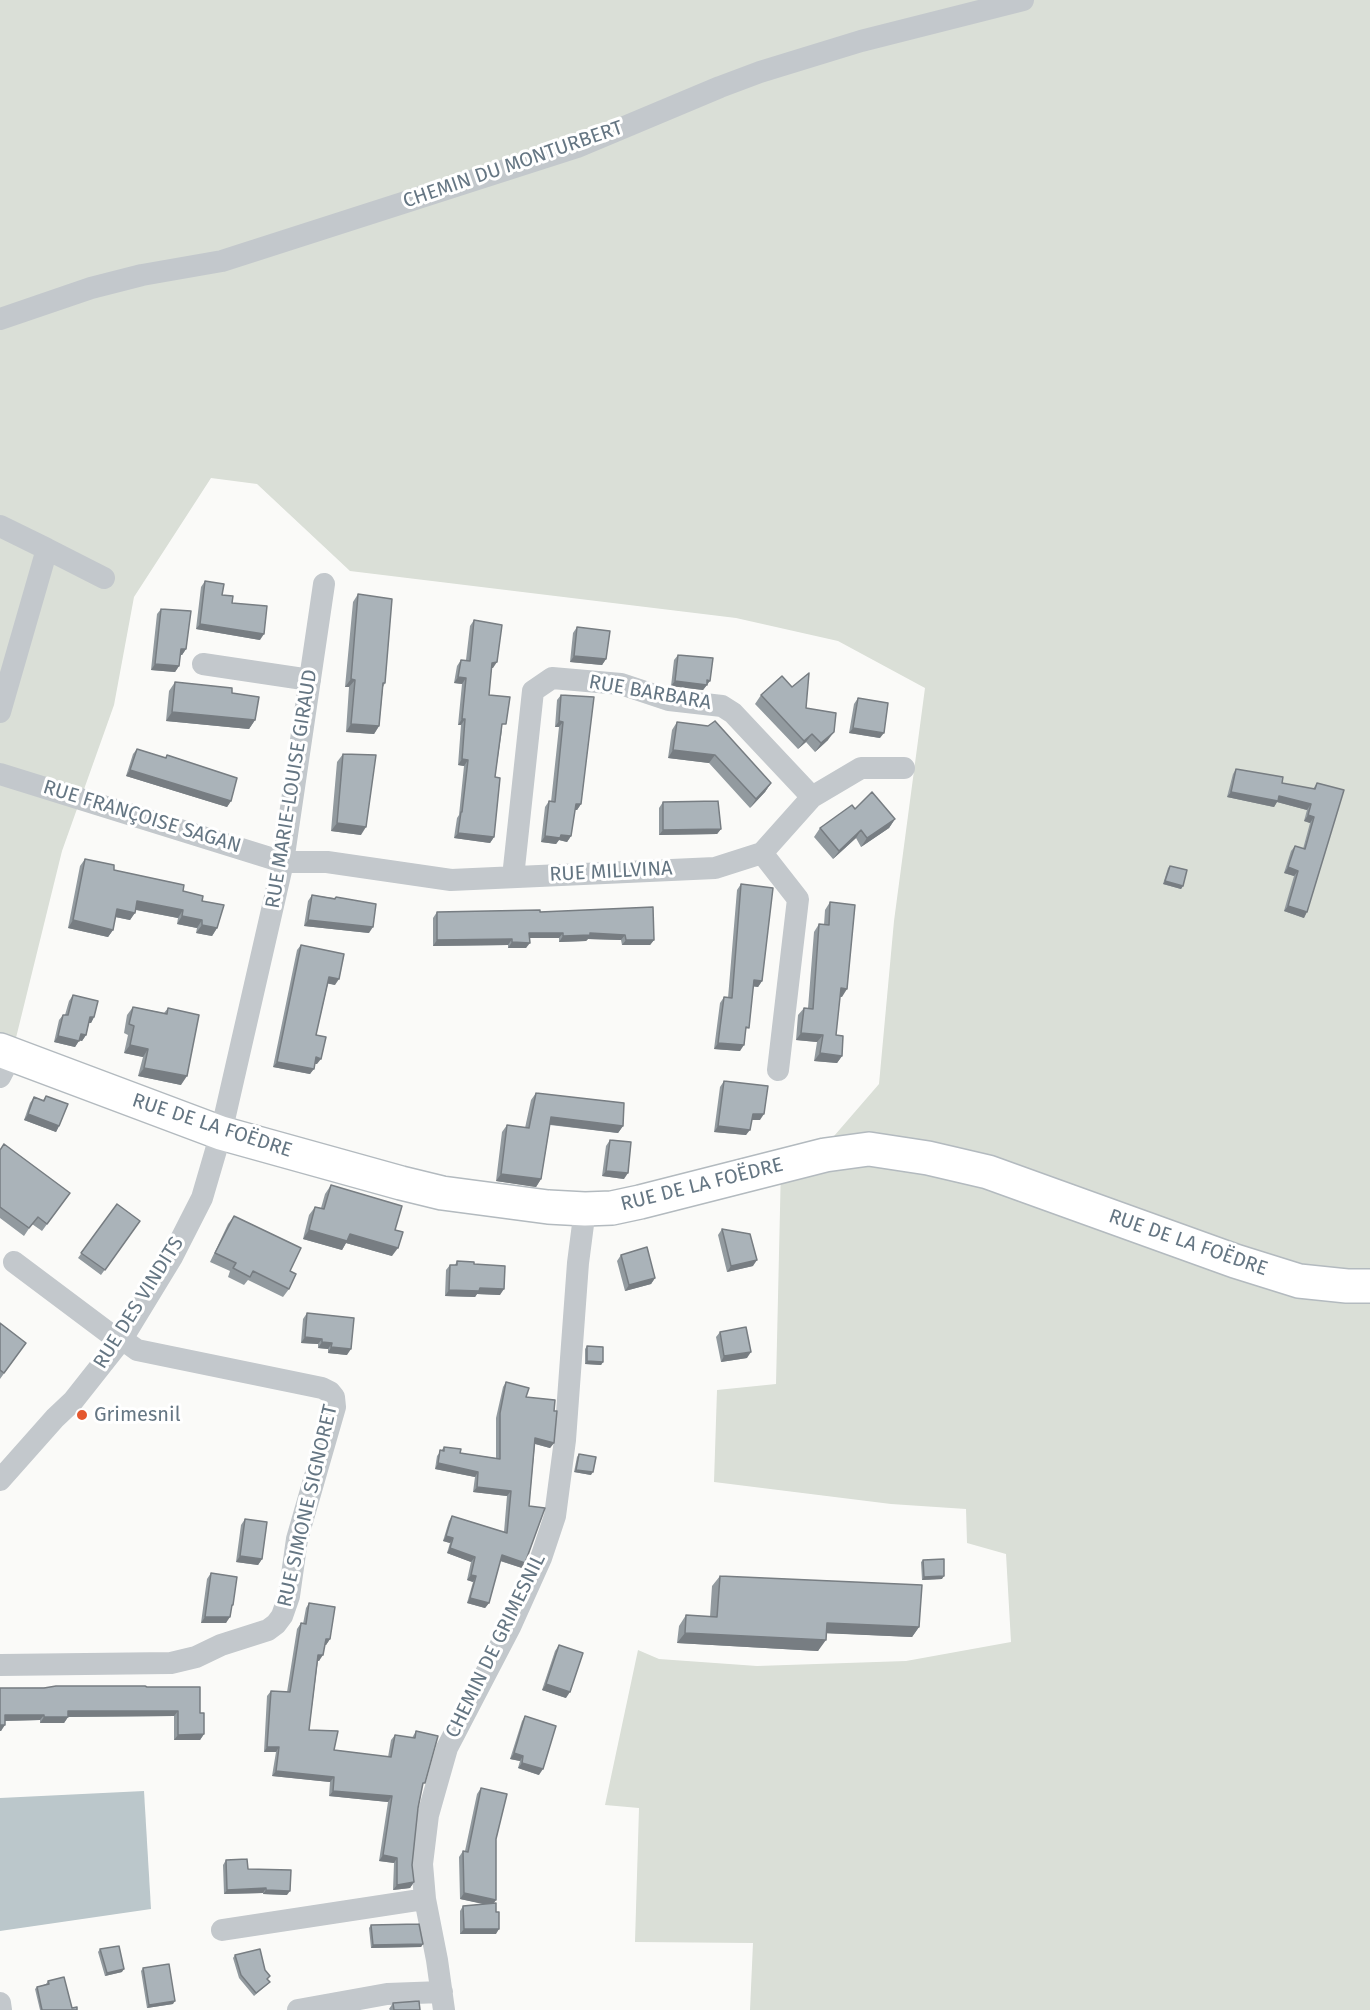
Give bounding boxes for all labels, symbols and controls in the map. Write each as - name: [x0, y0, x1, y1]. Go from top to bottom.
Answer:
- street label: CHEMIN DU MONTURBERT: [400, 116, 626, 214]
- street label: RUE MARIE-LOUISE GIRAUD: [261, 668, 323, 910]
- street label: RUE BARBARA: [587, 670, 713, 716]
- street label: RUE FRANÇOISE SAGAN: [40, 775, 244, 859]
- street label: RUE MILLVINA: [549, 857, 673, 887]
- street label: RUE DE LA FOËDRE: [129, 1089, 295, 1163]
- street label: RUE DE LA FOËDRE: [618, 1153, 786, 1217]
- street label: RUE DE LA FOËDRE: [1105, 1205, 1271, 1281]
- street label: RUE DES VINDITS: [89, 1233, 189, 1373]
- street label: RUE SIMONE SIGNORET: [273, 1402, 343, 1610]
- place label: Grimesnil: [94, 1403, 181, 1427]
- marker: Grimesnil: [75, 1408, 89, 1422]
- street label: CHEMIN DE GRIMESNIL: [441, 1550, 551, 1742]

